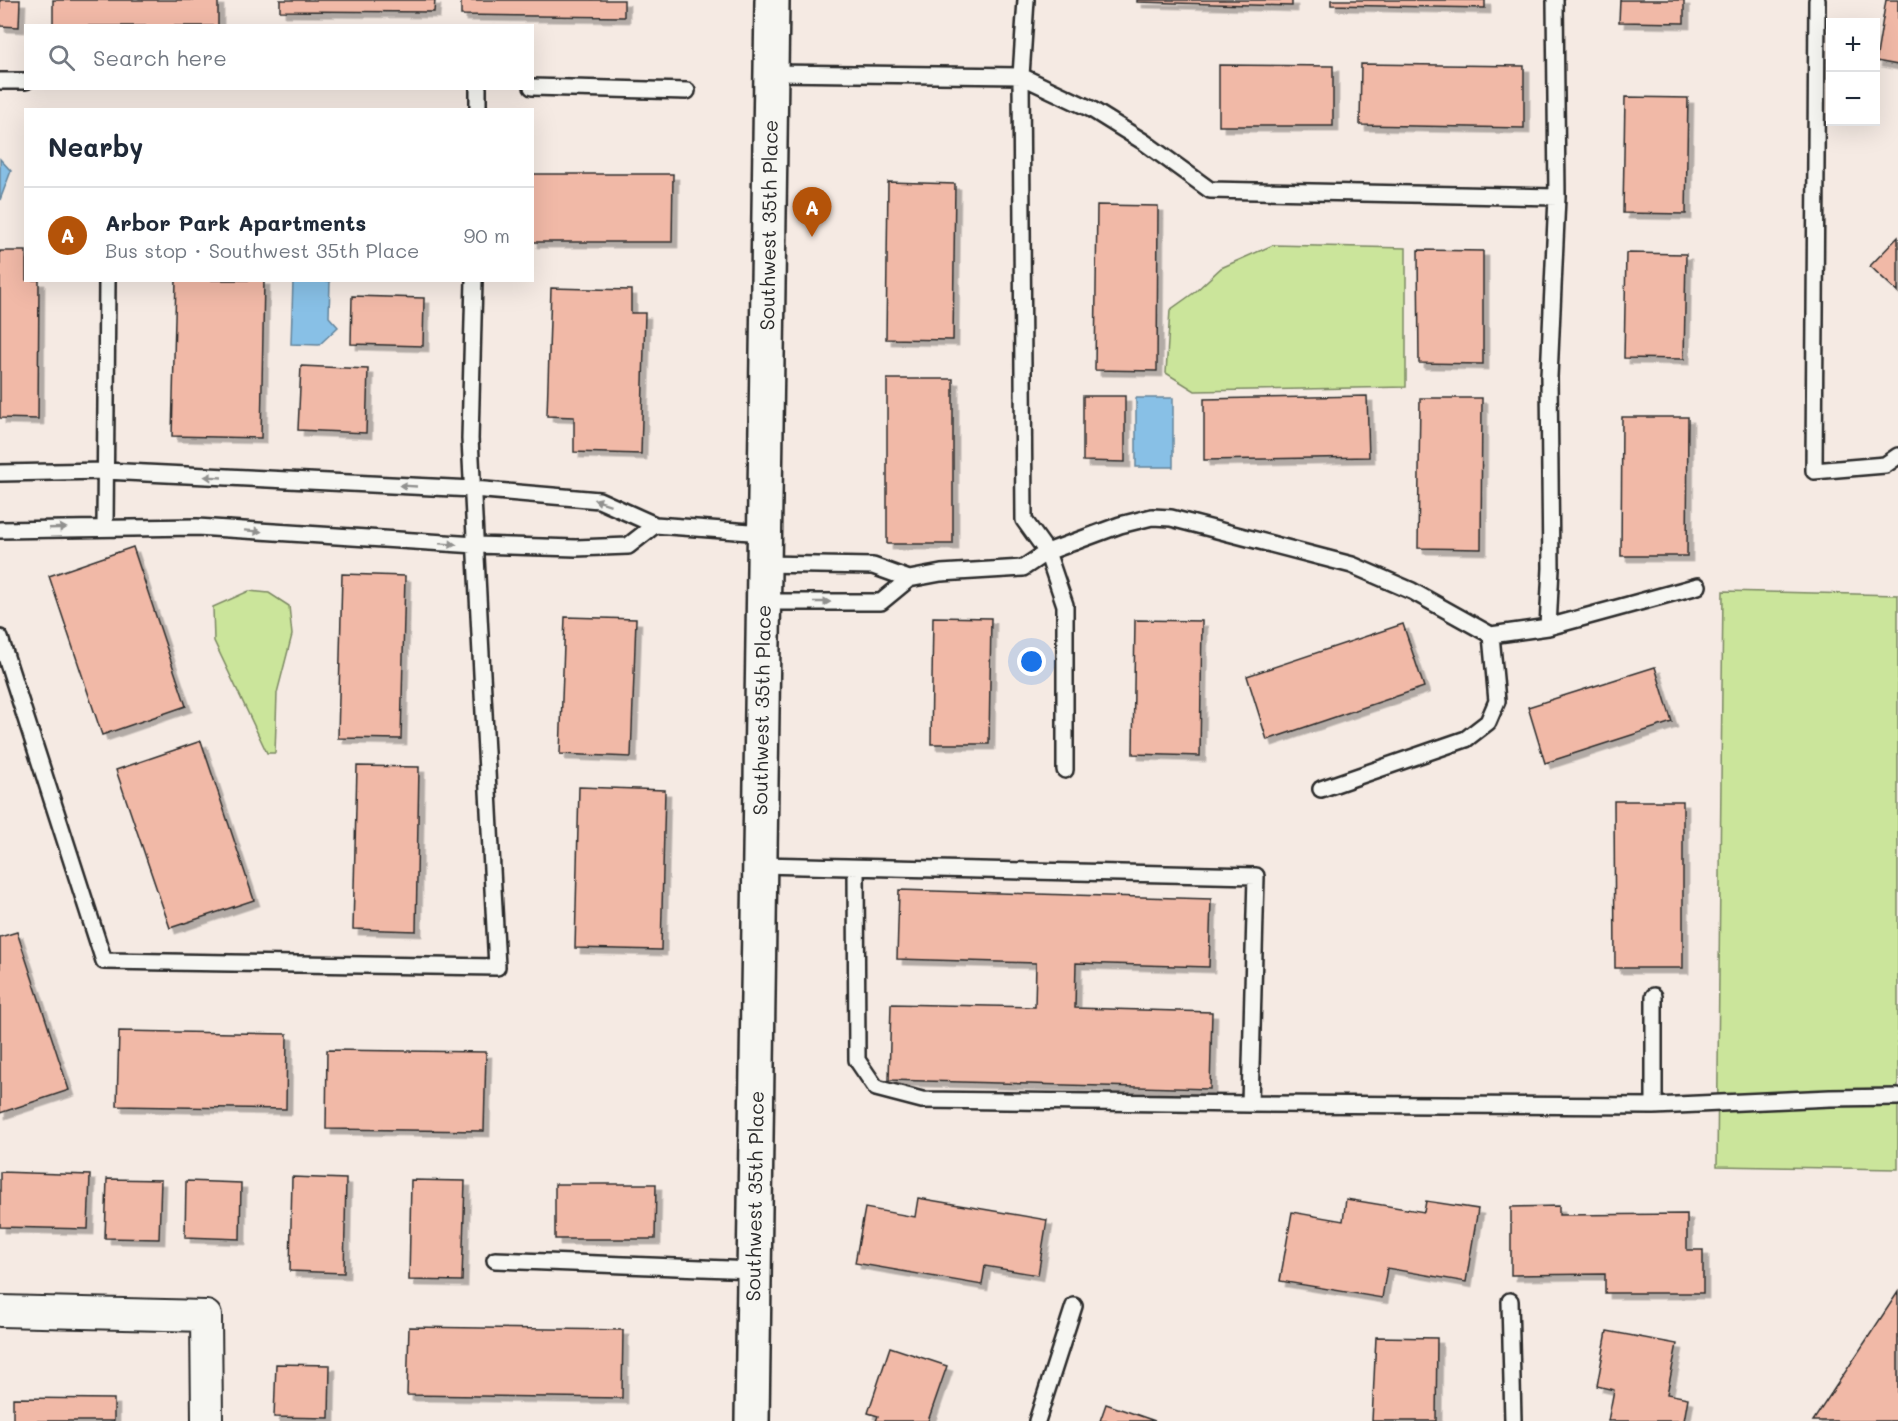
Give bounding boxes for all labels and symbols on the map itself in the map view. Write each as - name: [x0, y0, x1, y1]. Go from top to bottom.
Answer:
- street label: Southwest 35th Place: [753, 119, 783, 331]
- pin: A: [792, 188, 832, 237]
- one-way arrow: [203, 472, 222, 481]
- one-way arrow: [398, 482, 417, 491]
- one-way arrow: [593, 497, 611, 506]
- one-way arrow: [49, 523, 68, 532]
- one-way arrow: [244, 526, 263, 535]
- one-way arrow: [438, 539, 457, 548]
- one-way arrow: [812, 597, 831, 607]
- street label: Southwest 35th Place: [746, 604, 776, 816]
- your location: [1017, 647, 1046, 676]
- street label: Southwest 35th Place: [739, 1090, 769, 1302]

